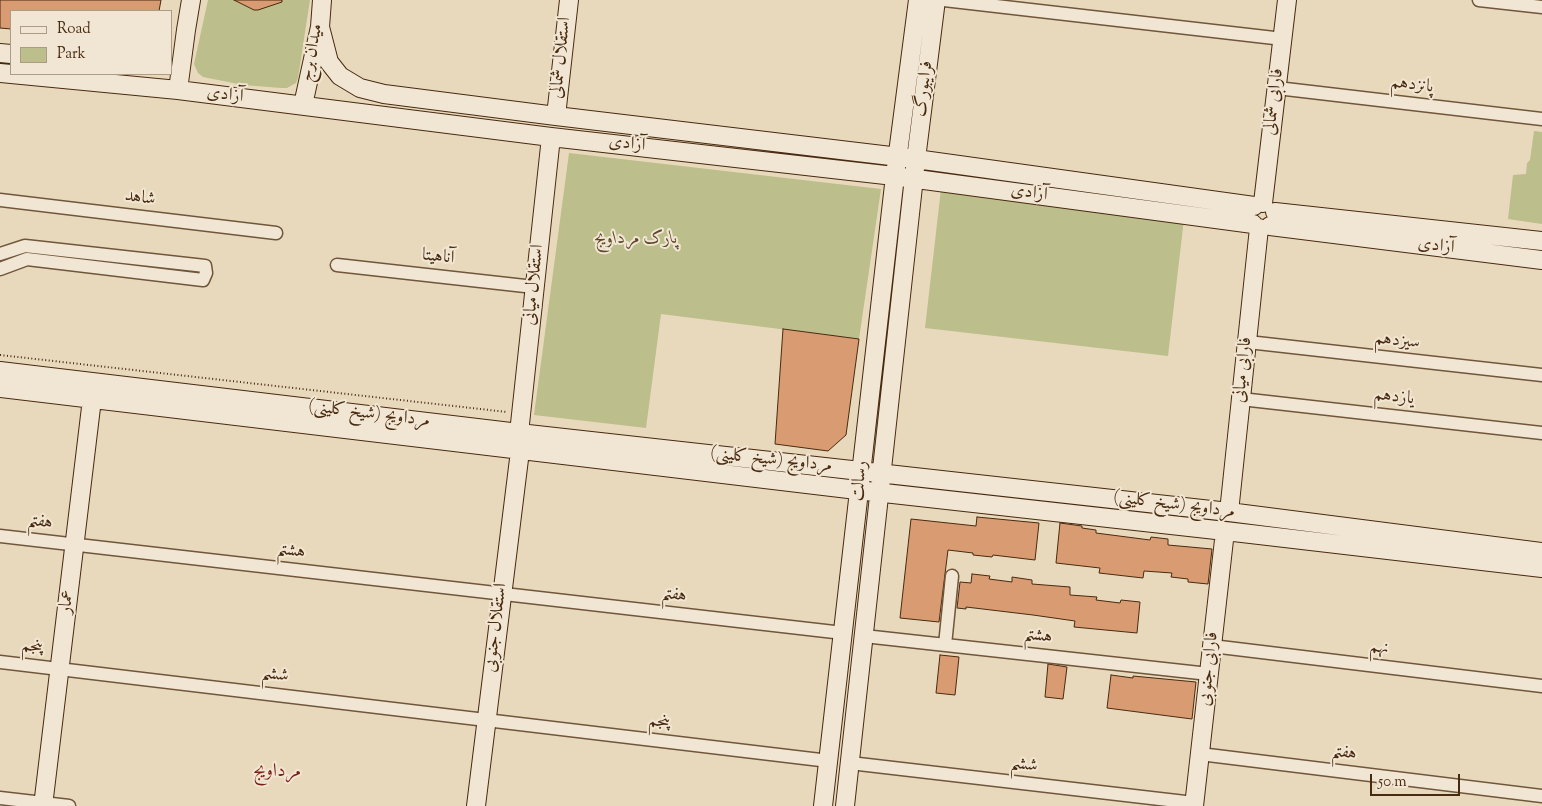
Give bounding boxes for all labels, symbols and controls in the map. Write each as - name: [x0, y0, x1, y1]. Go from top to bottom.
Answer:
- legend: [10, 10, 172, 75]
- street label: استقلال شمالی: [547, 16, 577, 100]
- text: Road: [57, 19, 91, 40]
- street label: میدان برج: [297, 22, 329, 84]
- text: Park: [57, 44, 86, 65]
- street label: فرایبورگ: [911, 60, 939, 118]
- street label: فارابی شمالی: [1260, 67, 1290, 137]
- street label: پانزدهم: [1389, 73, 1435, 99]
- street label: آزادی: [205, 83, 245, 109]
- street label: آزادی: [608, 132, 646, 158]
- street label: آزادی: [1009, 181, 1049, 207]
- street label: شاهد: [123, 186, 157, 212]
- park label: پارک مرداویج: [594, 229, 678, 251]
- street label: آزادی: [1416, 234, 1456, 260]
- street label: استقلال میانی: [520, 244, 550, 326]
- street label: آناهیتا: [421, 246, 455, 270]
- street label: سیزدهم: [1373, 329, 1421, 355]
- street label: فارابی میانی: [1230, 336, 1258, 404]
- street label: یازدهم: [1373, 385, 1415, 411]
- street label: مرداویج (شیخ کلینی): [307, 397, 431, 433]
- street label: مرداویج (شیخ کلینی): [709, 444, 833, 478]
- street label: رسالت: [848, 460, 874, 502]
- street label: مرداویج (شیخ کلینی): [1112, 488, 1236, 524]
- street label: هفتم: [26, 511, 54, 535]
- street label: هشتم: [276, 540, 306, 564]
- street label: استقلال جنوبی: [481, 582, 513, 674]
- street label: هفتم: [660, 584, 688, 608]
- street label: عمار: [56, 589, 80, 615]
- street label: هشتم: [1023, 625, 1053, 649]
- street label: فارابی جنوبی: [1195, 631, 1225, 707]
- street label: پنجم: [20, 636, 44, 660]
- street label: نهم: [1368, 637, 1390, 661]
- street label: ششم: [260, 664, 290, 688]
- street label: پنجم: [647, 711, 671, 735]
- street label: هفتم: [1330, 742, 1358, 766]
- street label: ششم: [1009, 754, 1039, 778]
- district label: مرداویج: [253, 762, 301, 784]
- scale bar: [1372, 764, 1462, 796]
- text: 50 m: [1378, 772, 1407, 793]

